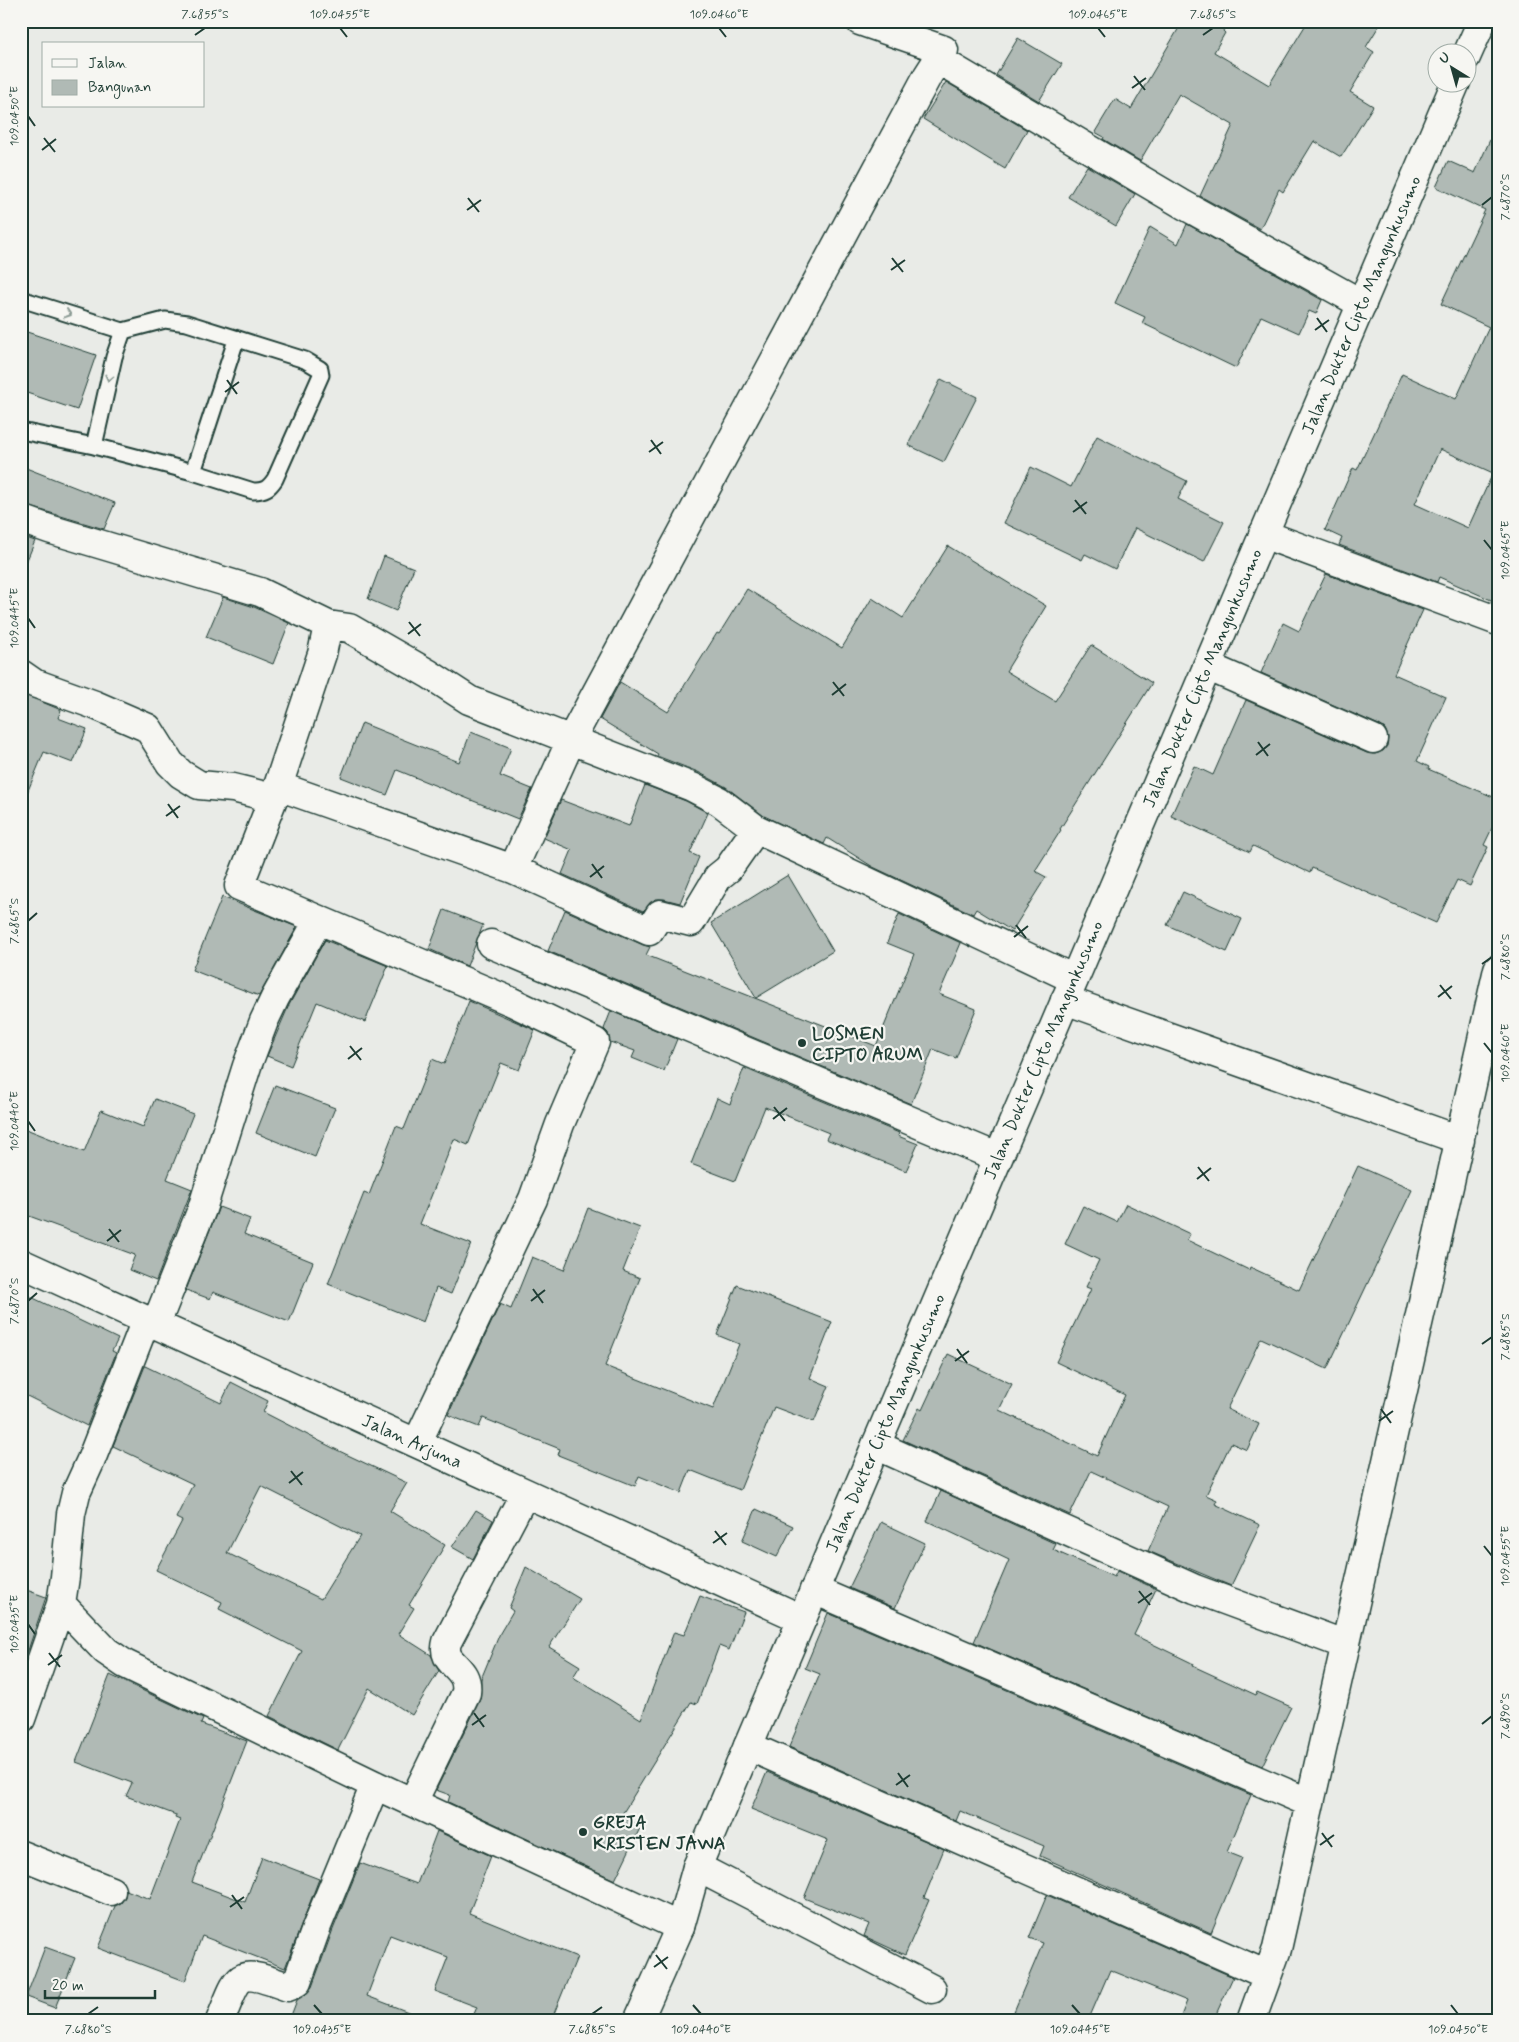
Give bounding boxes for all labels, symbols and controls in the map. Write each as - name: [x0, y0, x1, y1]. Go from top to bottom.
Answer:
- text: 7.6855°S: [181, 7, 229, 23]
- text: 109.0455°E: [310, 7, 370, 23]
- text: 109.0460°E: [690, 7, 748, 23]
- text: 109.0465°E: [1068, 7, 1128, 23]
- text: 7.6865°S: [1190, 7, 1237, 23]
- legend: [42, 42, 205, 108]
- north arrow: [1426, 42, 1476, 92]
- text: U: [1436, 48, 1454, 68]
- text: Jalan: [88, 54, 127, 74]
- text: Bangunan: [88, 78, 151, 99]
- text: 109.0450°E: [7, 86, 23, 146]
- street label: Jalan Dokter Cipto Mangunkusumo: [1296, 172, 1427, 438]
- text: 7.6870°S: [1498, 173, 1514, 220]
- one-way arrow: [63, 308, 71, 318]
- one-way arrow: [104, 373, 115, 382]
- text: 109.0465°E: [1498, 520, 1514, 580]
- street label: Jalan Dokter Cipto Mangunkusumo: [1137, 545, 1268, 811]
- text: 109.0445°E: [7, 588, 23, 648]
- text: 7.6865°S: [7, 897, 23, 944]
- street label: Jalan Dokter Cipto Mangunkusumo: [978, 917, 1109, 1183]
- text: 7.6880°S: [1498, 933, 1514, 980]
- place label: LOSMEN CIPTO ARUM: [812, 1022, 923, 1067]
- text: 109.0460°E: [1498, 1024, 1514, 1082]
- marker: LOSMEN CIPTO ARUM: [796, 1037, 808, 1049]
- text: 109.0440°E: [7, 1091, 23, 1151]
- text: 7.6870°S: [7, 1277, 23, 1324]
- street label: Jalan Dokter Cipto Mangunkusumo: [820, 1290, 951, 1556]
- text: 7.6885°S: [1498, 1313, 1514, 1361]
- street label: Jalan Arjuna: [358, 1409, 466, 1475]
- text: 109.0455°E: [1498, 1526, 1514, 1586]
- text: 109.0435°E: [7, 1595, 23, 1653]
- text: 7.6890°S: [1498, 1692, 1514, 1739]
- place label: GREJA KRISTEN JAWA: [593, 1811, 725, 1856]
- marker: GREJA KRISTEN JAWA: [577, 1826, 589, 1838]
- scale bar: [45, 1967, 155, 1999]
- text: 20 m: [52, 1976, 84, 1996]
- text: 7.6880°S: [65, 2022, 112, 2038]
- text: 109.0435°E: [293, 2022, 351, 2038]
- text: 7.6885°S: [568, 2022, 616, 2038]
- text: 109.0440°E: [671, 2022, 731, 2038]
- text: 109.0445°E: [1050, 2022, 1110, 2038]
- text: 109.0450°E: [1428, 2022, 1488, 2038]

